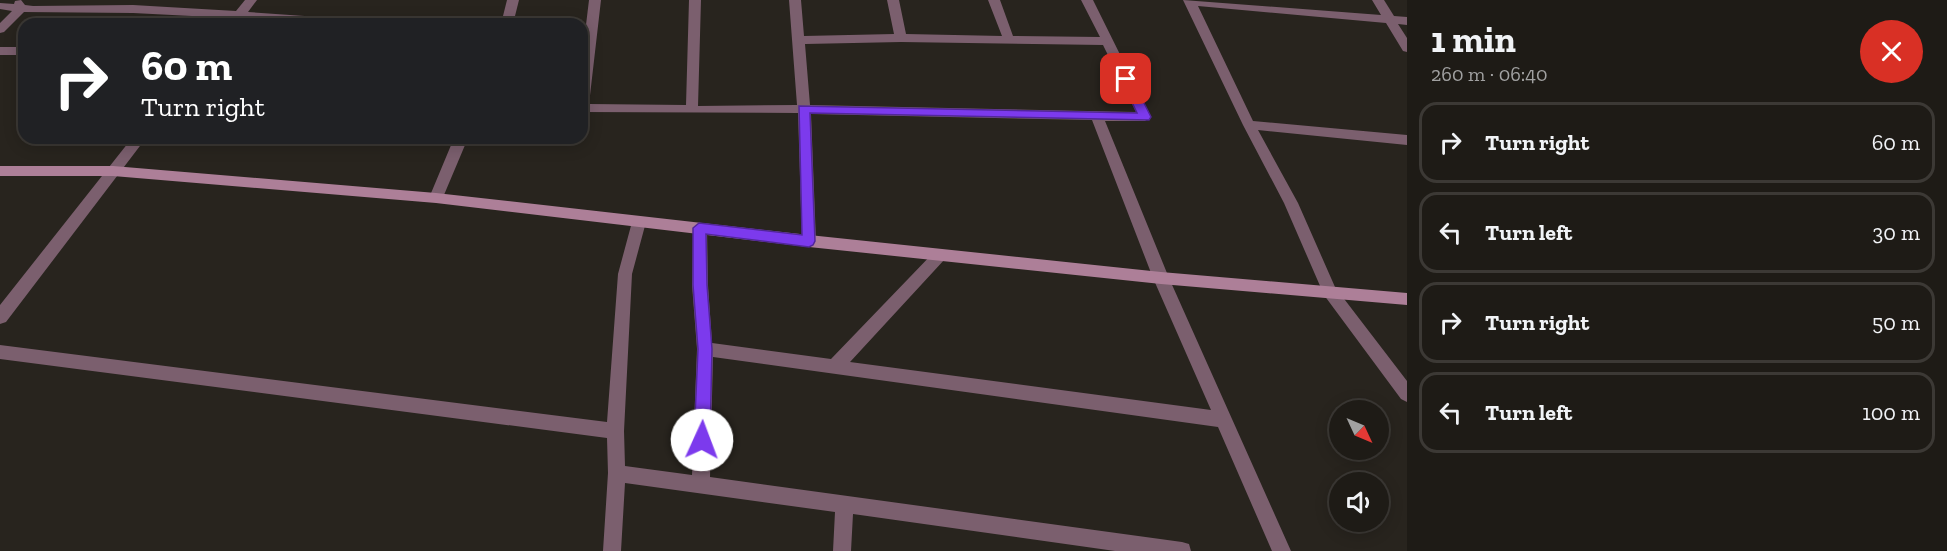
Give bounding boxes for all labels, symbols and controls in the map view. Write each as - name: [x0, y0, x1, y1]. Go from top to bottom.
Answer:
- text: 1 min: [1431, 18, 1516, 61]
- button: close: [1860, 20, 1923, 83]
- text: 60 m: [141, 40, 232, 91]
- icon: right: [42, 42, 120, 120]
- pin: [1100, 53, 1151, 104]
- icon: arrive: [1109, 62, 1142, 95]
- text: 260 m · 06:40: [1431, 62, 1548, 86]
- text: Turn right: [141, 91, 265, 123]
- icon: right: [1434, 126, 1467, 159]
- text: Turn right: [1485, 129, 1589, 156]
- text: 60 m: [1872, 129, 1920, 156]
- icon: left: [1434, 216, 1467, 249]
- text: Turn left: [1485, 219, 1572, 246]
- text: 30 m: [1873, 219, 1920, 246]
- icon: right: [1434, 306, 1467, 339]
- text: Turn right: [1485, 309, 1589, 336]
- text: 50 m: [1872, 309, 1920, 336]
- icon: left: [1434, 396, 1467, 429]
- text: Turn left: [1485, 399, 1572, 426]
- text: 100 m: [1862, 399, 1920, 426]
- north arrow: [1329, 400, 1389, 460]
- map controls: [1329, 400, 1389, 532]
- position arrow: [670, 408, 734, 472]
- button: sound: [1329, 472, 1389, 532]

